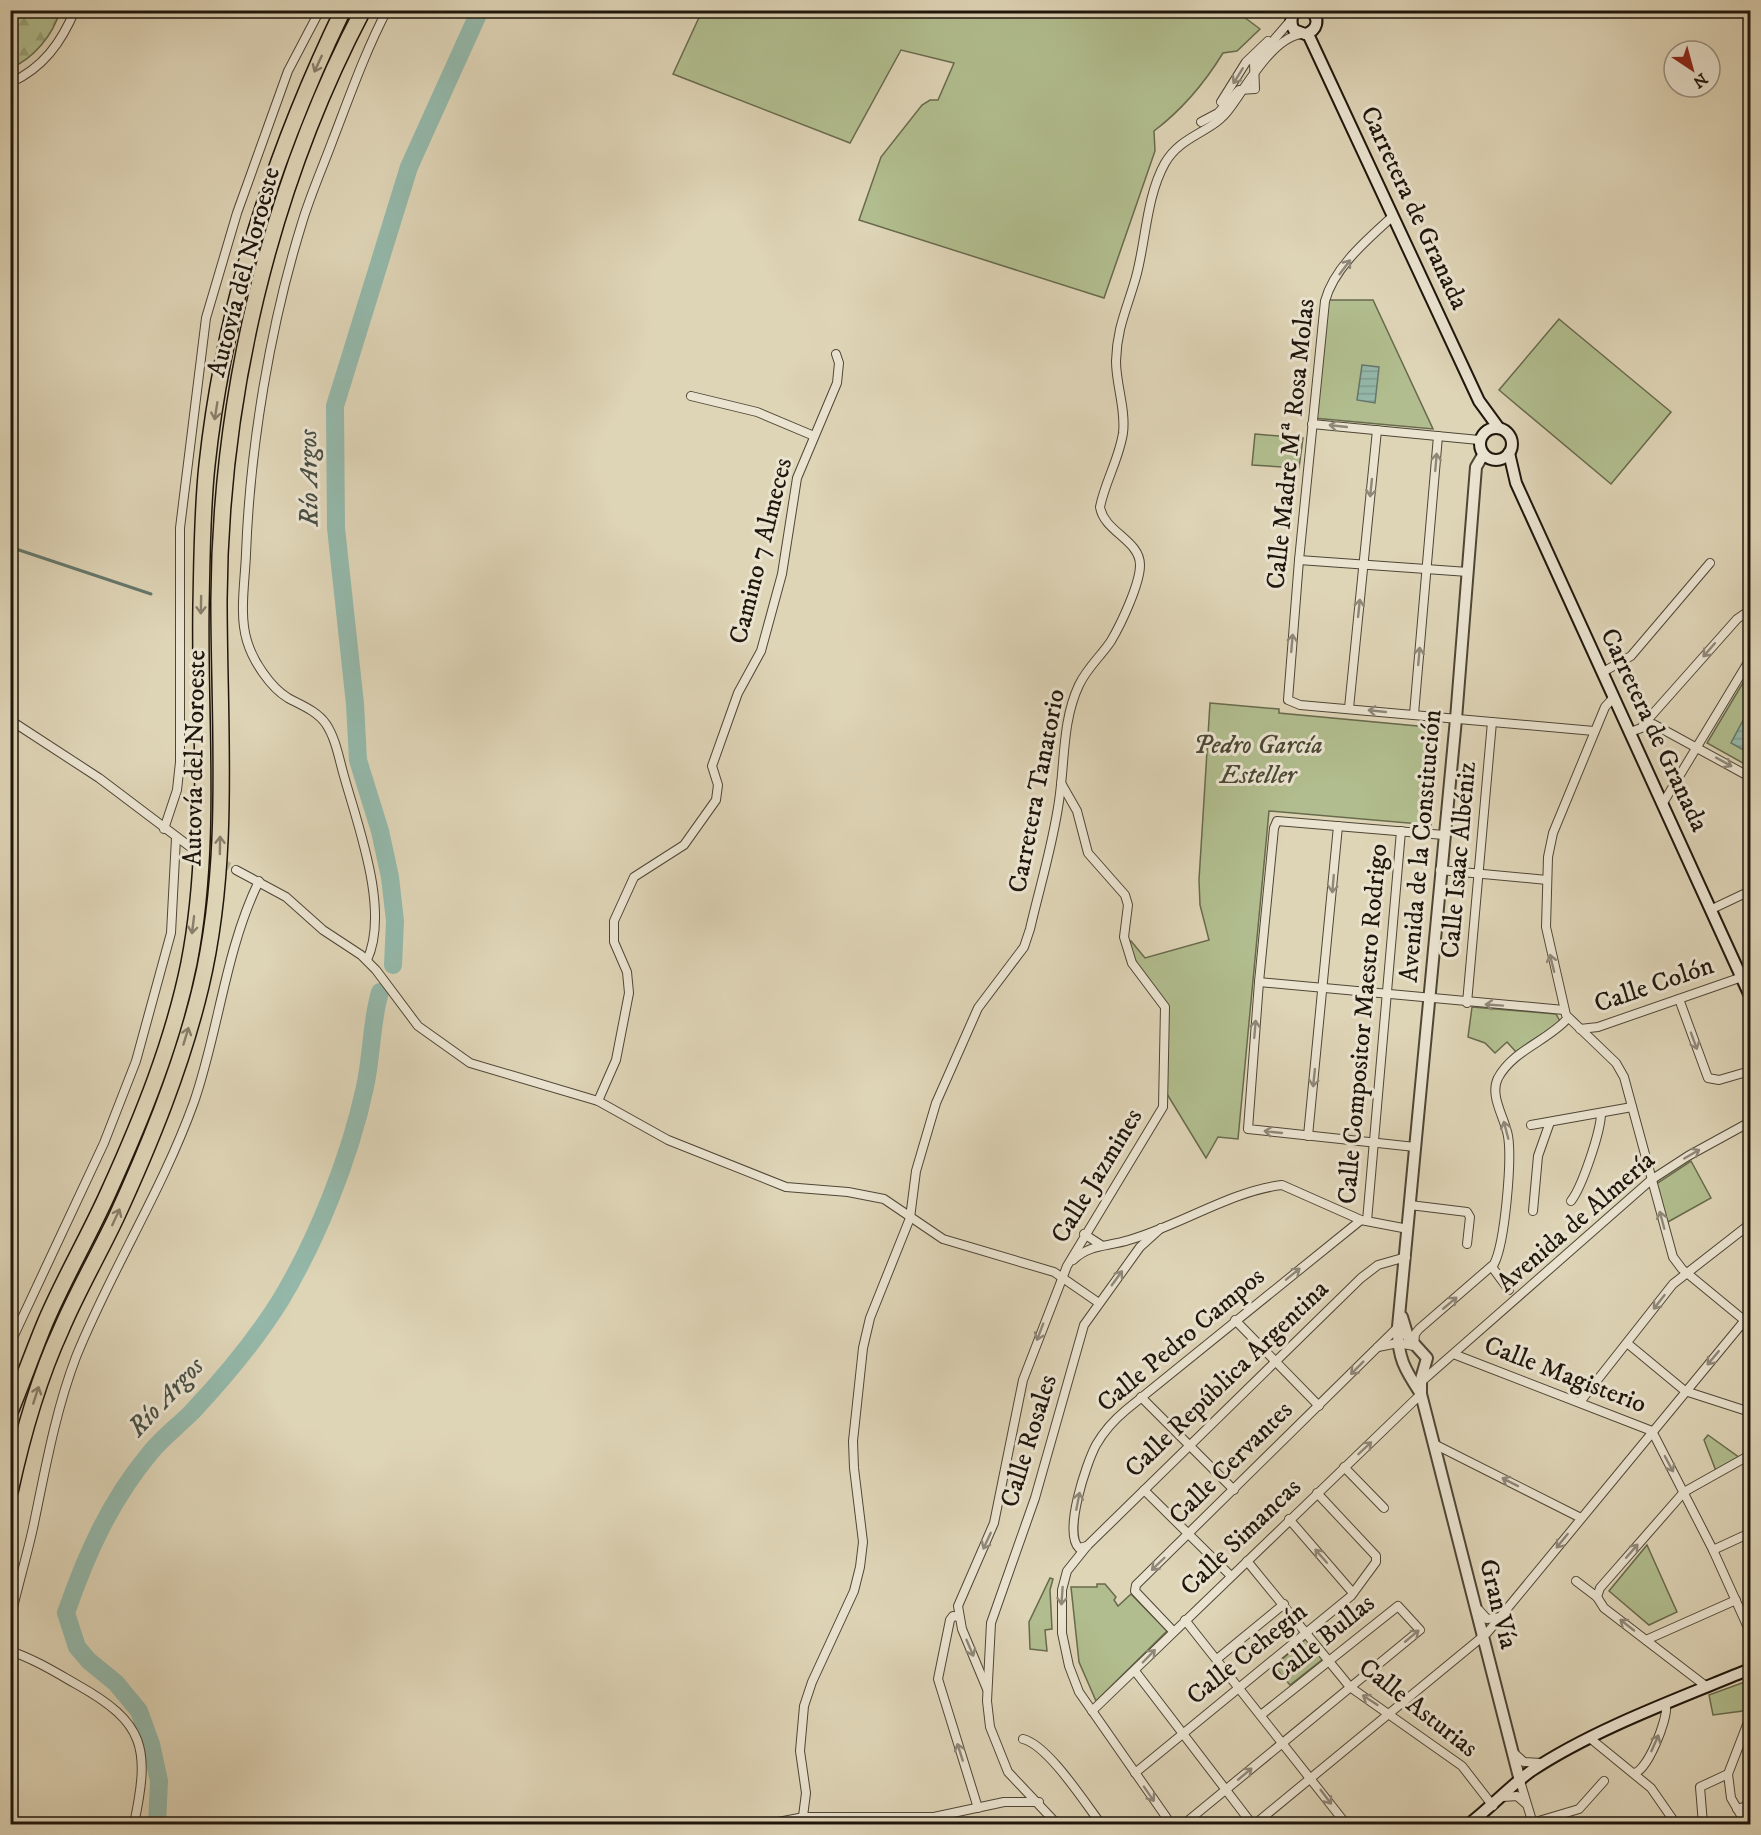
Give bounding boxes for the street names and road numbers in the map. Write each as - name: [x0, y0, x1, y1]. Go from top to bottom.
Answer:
- street label: Carretera de Granada: [1352, 101, 1476, 315]
- street label: Autovía del Noroeste: [200, 163, 288, 381]
- street label: Calle Madre Mª Rosa Molas: [1259, 297, 1323, 591]
- street label: Camino 7 Almeces: [722, 454, 800, 648]
- street label: Carretera de Granada: [1592, 623, 1716, 837]
- street label: Autovía del Noroeste: [177, 650, 213, 866]
- street label: Carretera Tanatorio: [1001, 686, 1073, 896]
- street label: Avenida de la Constitución: [1393, 708, 1449, 984]
- street label: Calle Isaac Albéniz: [1434, 760, 1484, 960]
- street label: Calle Compositor Maestro Rodrigo: [1331, 842, 1395, 1206]
- street label: Calle Colón: [1590, 949, 1718, 1021]
- street label: Calle Jazmines: [1044, 1103, 1150, 1249]
- street label: Avenida de Almería: [1490, 1144, 1662, 1300]
- street label: Calle Pedro Campos: [1090, 1260, 1272, 1420]
- street label: Calle República Argentina: [1118, 1273, 1336, 1485]
- street label: Calle Magisterio: [1479, 1329, 1651, 1421]
- street label: Calle Rosales: [993, 1371, 1065, 1511]
- street label: Calle Cervantes: [1162, 1394, 1300, 1532]
- street label: Calle Simancas: [1174, 1471, 1308, 1603]
- street label: Gran Vía: [1471, 1556, 1525, 1652]
- street label: Calle Bullas: [1264, 1587, 1382, 1691]
- street label: Calle Cehegín: [1180, 1595, 1314, 1713]
- street label: Calle Asturias: [1352, 1651, 1484, 1765]

